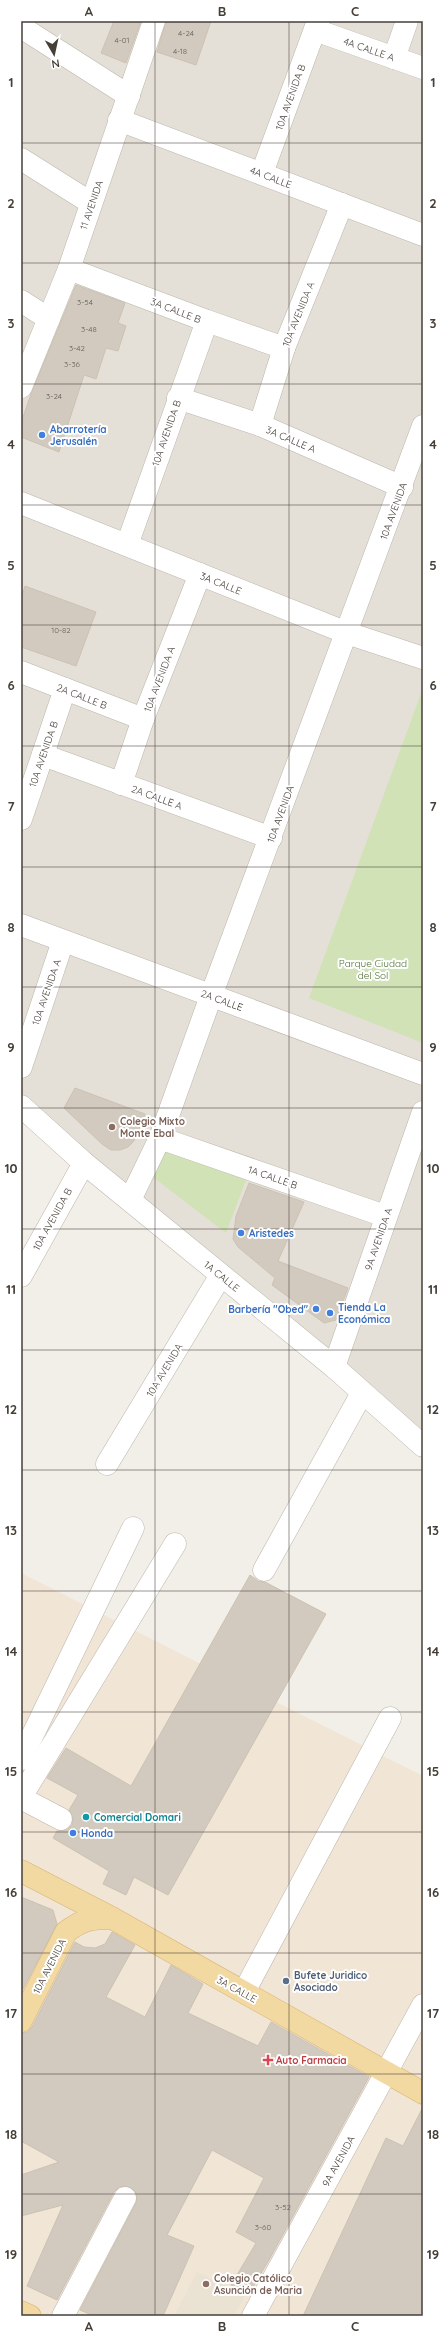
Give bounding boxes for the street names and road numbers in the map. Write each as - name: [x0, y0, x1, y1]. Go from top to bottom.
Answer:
- street label: 4A CALLE A: [342, 35, 397, 64]
- street label: 10A AVENIDA B: [273, 62, 309, 132]
- street label: 4A CALLE: [248, 164, 294, 191]
- street label: 11 AVENIDA: [77, 178, 106, 232]
- street label: 10A AVENIDA A: [279, 279, 318, 349]
- street label: 3A CALLE B: [149, 295, 203, 326]
- street label: 10A AVENIDA B: [149, 398, 184, 468]
- street label: 3A CALLE A: [264, 423, 318, 456]
- street label: 10A AVENIDA: [377, 480, 410, 542]
- street label: 3A CALLE: [198, 569, 244, 598]
- street label: 10A AVENIDA A: [141, 644, 178, 714]
- street label: 2A CALLE B: [55, 681, 109, 712]
- street label: 10A AVENIDA B: [26, 719, 61, 789]
- street label: 2A CALLE A: [130, 782, 185, 813]
- street label: 10A AVENIDA: [264, 783, 297, 845]
- street label: 10A AVENIDA A: [29, 957, 64, 1027]
- street label: 2A CALLE: [199, 987, 245, 1014]
- street label: 1A CALLE B: [246, 1163, 300, 1192]
- street label: 10A AVENIDA B: [30, 1185, 75, 1253]
- street label: 9A AVENIDA A: [362, 1206, 395, 1272]
- street label: 1A CALLE: [201, 1258, 242, 1295]
- street label: 10A AVENIDA: [143, 1341, 186, 1399]
- street label: 10A AVENIDA: [30, 1936, 69, 1996]
- street label: 3A CALLE: [214, 1973, 259, 2006]
- street label: 9A AVENIDA: [319, 2133, 358, 2189]

